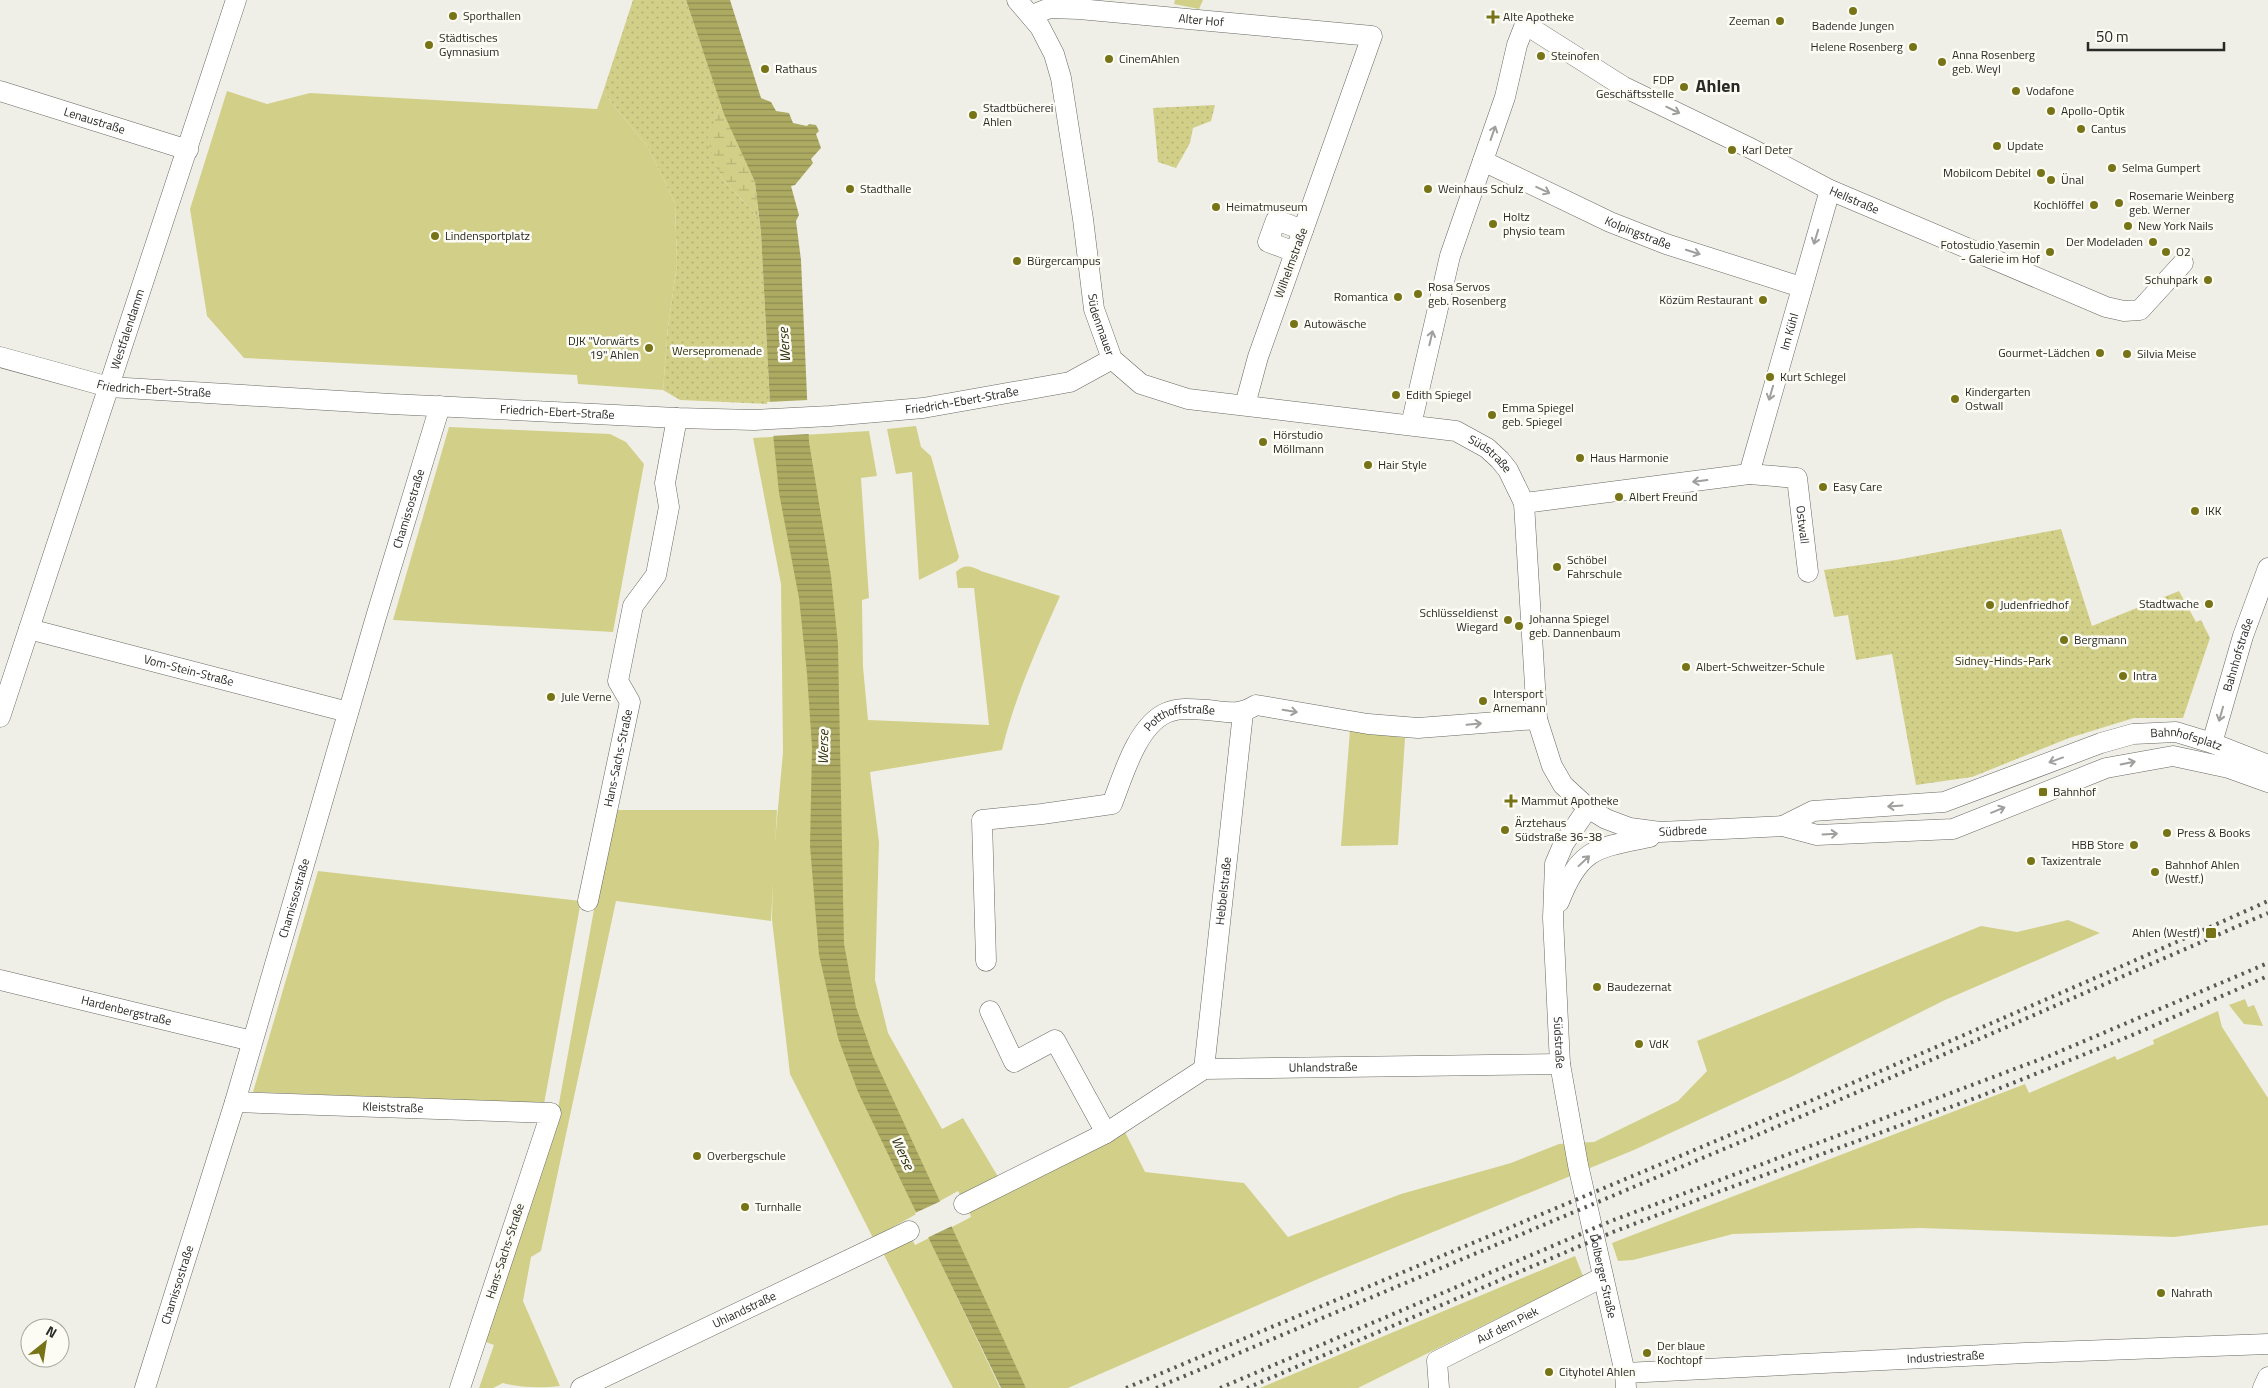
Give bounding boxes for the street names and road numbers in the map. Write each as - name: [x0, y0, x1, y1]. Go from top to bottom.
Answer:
- street label: Alter Hof: [1178, 8, 1225, 31]
- street label: Lenaustraße: [61, 102, 128, 139]
- street label: Hellstraße: [1826, 181, 1882, 219]
- street label: Kolpingstraße: [1602, 211, 1674, 254]
- street label: Wilhelmstraße: [1269, 225, 1312, 301]
- street label: Westfalendamm: [105, 286, 149, 372]
- street label: Südenmauer: [1083, 292, 1120, 358]
- street label: Im Kühl: [1775, 311, 1803, 352]
- street label: Friedrich-Ebert-Straße: [95, 374, 212, 402]
- street label: Friedrich-Ebert-Straße: [904, 381, 1020, 418]
- street label: Friedrich-Ebert-Straße: [499, 399, 615, 424]
- street label: Südstraße: [1465, 429, 1517, 477]
- street label: Chamissostraße: [387, 467, 429, 551]
- street label: Ostwall: [1791, 504, 1815, 545]
- street label: Bahnhofstraße: [2217, 615, 2258, 694]
- street label: Vom-Stein-Straße: [142, 649, 236, 691]
- street label: Potthoffstraße: [1139, 699, 1216, 735]
- street label: Hans-Sachs-Straße: [598, 707, 637, 809]
- street label: Bahnhofsplatz: [2150, 722, 2225, 755]
- street label: Südbrede: [1658, 820, 1707, 841]
- street label: Chamissostraße: [273, 856, 314, 940]
- street label: Hebbelstraße: [1210, 856, 1236, 926]
- street label: Hardenbergstraße: [79, 990, 174, 1030]
- street label: Südstraße: [1549, 1016, 1571, 1070]
- street label: Uhlandstraße: [1289, 1057, 1358, 1077]
- street label: Kleiststraße: [362, 1096, 424, 1118]
- street label: Hans-Sachs-Straße: [480, 1201, 529, 1301]
- street label: Dolberger Straße: [1585, 1232, 1622, 1320]
- street label: Chamissostraße: [156, 1243, 198, 1327]
- street label: Uhlandstraße: [709, 1286, 779, 1333]
- street label: Auf dem Piek: [1473, 1301, 1542, 1348]
- street label: Industriestraße: [1906, 1345, 1985, 1368]

